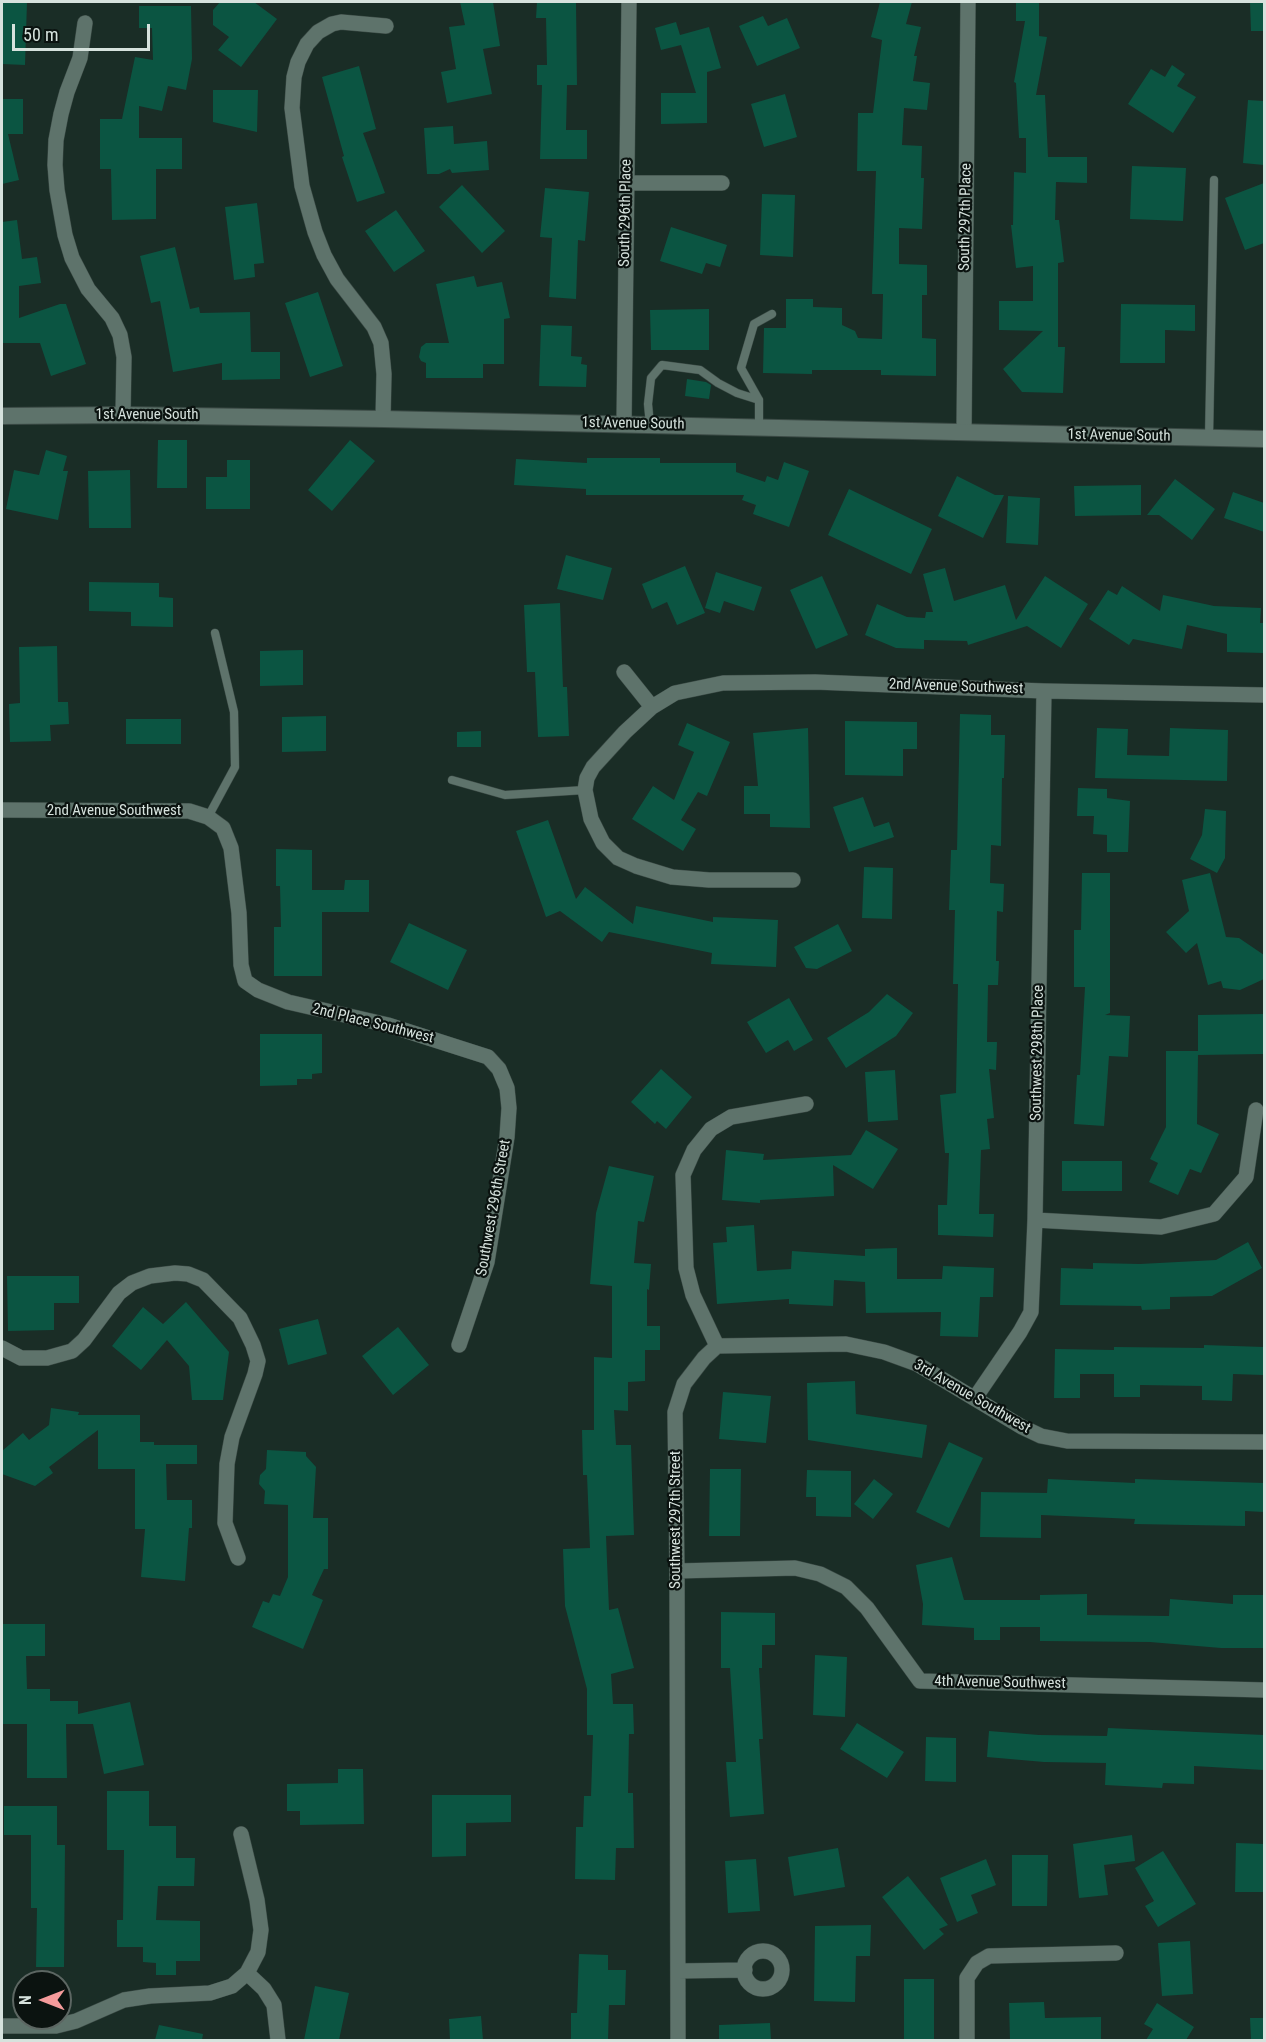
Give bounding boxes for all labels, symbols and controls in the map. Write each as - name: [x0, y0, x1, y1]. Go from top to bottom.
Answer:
- scale bar: [15, 12, 153, 50]
- text: 50 m: [23, 24, 58, 45]
- street label: South 296th Place: [616, 159, 636, 267]
- street label: South 297th Place: [956, 163, 976, 271]
- street label: 1st Avenue South: [96, 406, 198, 424]
- street label: 1st Avenue South: [581, 414, 685, 434]
- street label: 1st Avenue South: [1067, 426, 1171, 446]
- street label: 2nd Avenue Southwest: [888, 676, 1024, 698]
- street label: 2nd Avenue Southwest: [47, 802, 181, 820]
- street label: Southwest 298th Place: [1028, 985, 1048, 1121]
- street label: 2nd Place Southwest: [311, 1000, 435, 1048]
- street label: Southwest 296th Street: [473, 1138, 515, 1278]
- street label: 3rd Avenue Southwest: [910, 1356, 1034, 1438]
- street label: Southwest 297th Street: [667, 1451, 685, 1589]
- street label: 4th Avenue Southwest: [934, 1673, 1066, 1693]
- north arrow: [12, 1970, 72, 2030]
- text: N: [16, 1995, 35, 2005]

